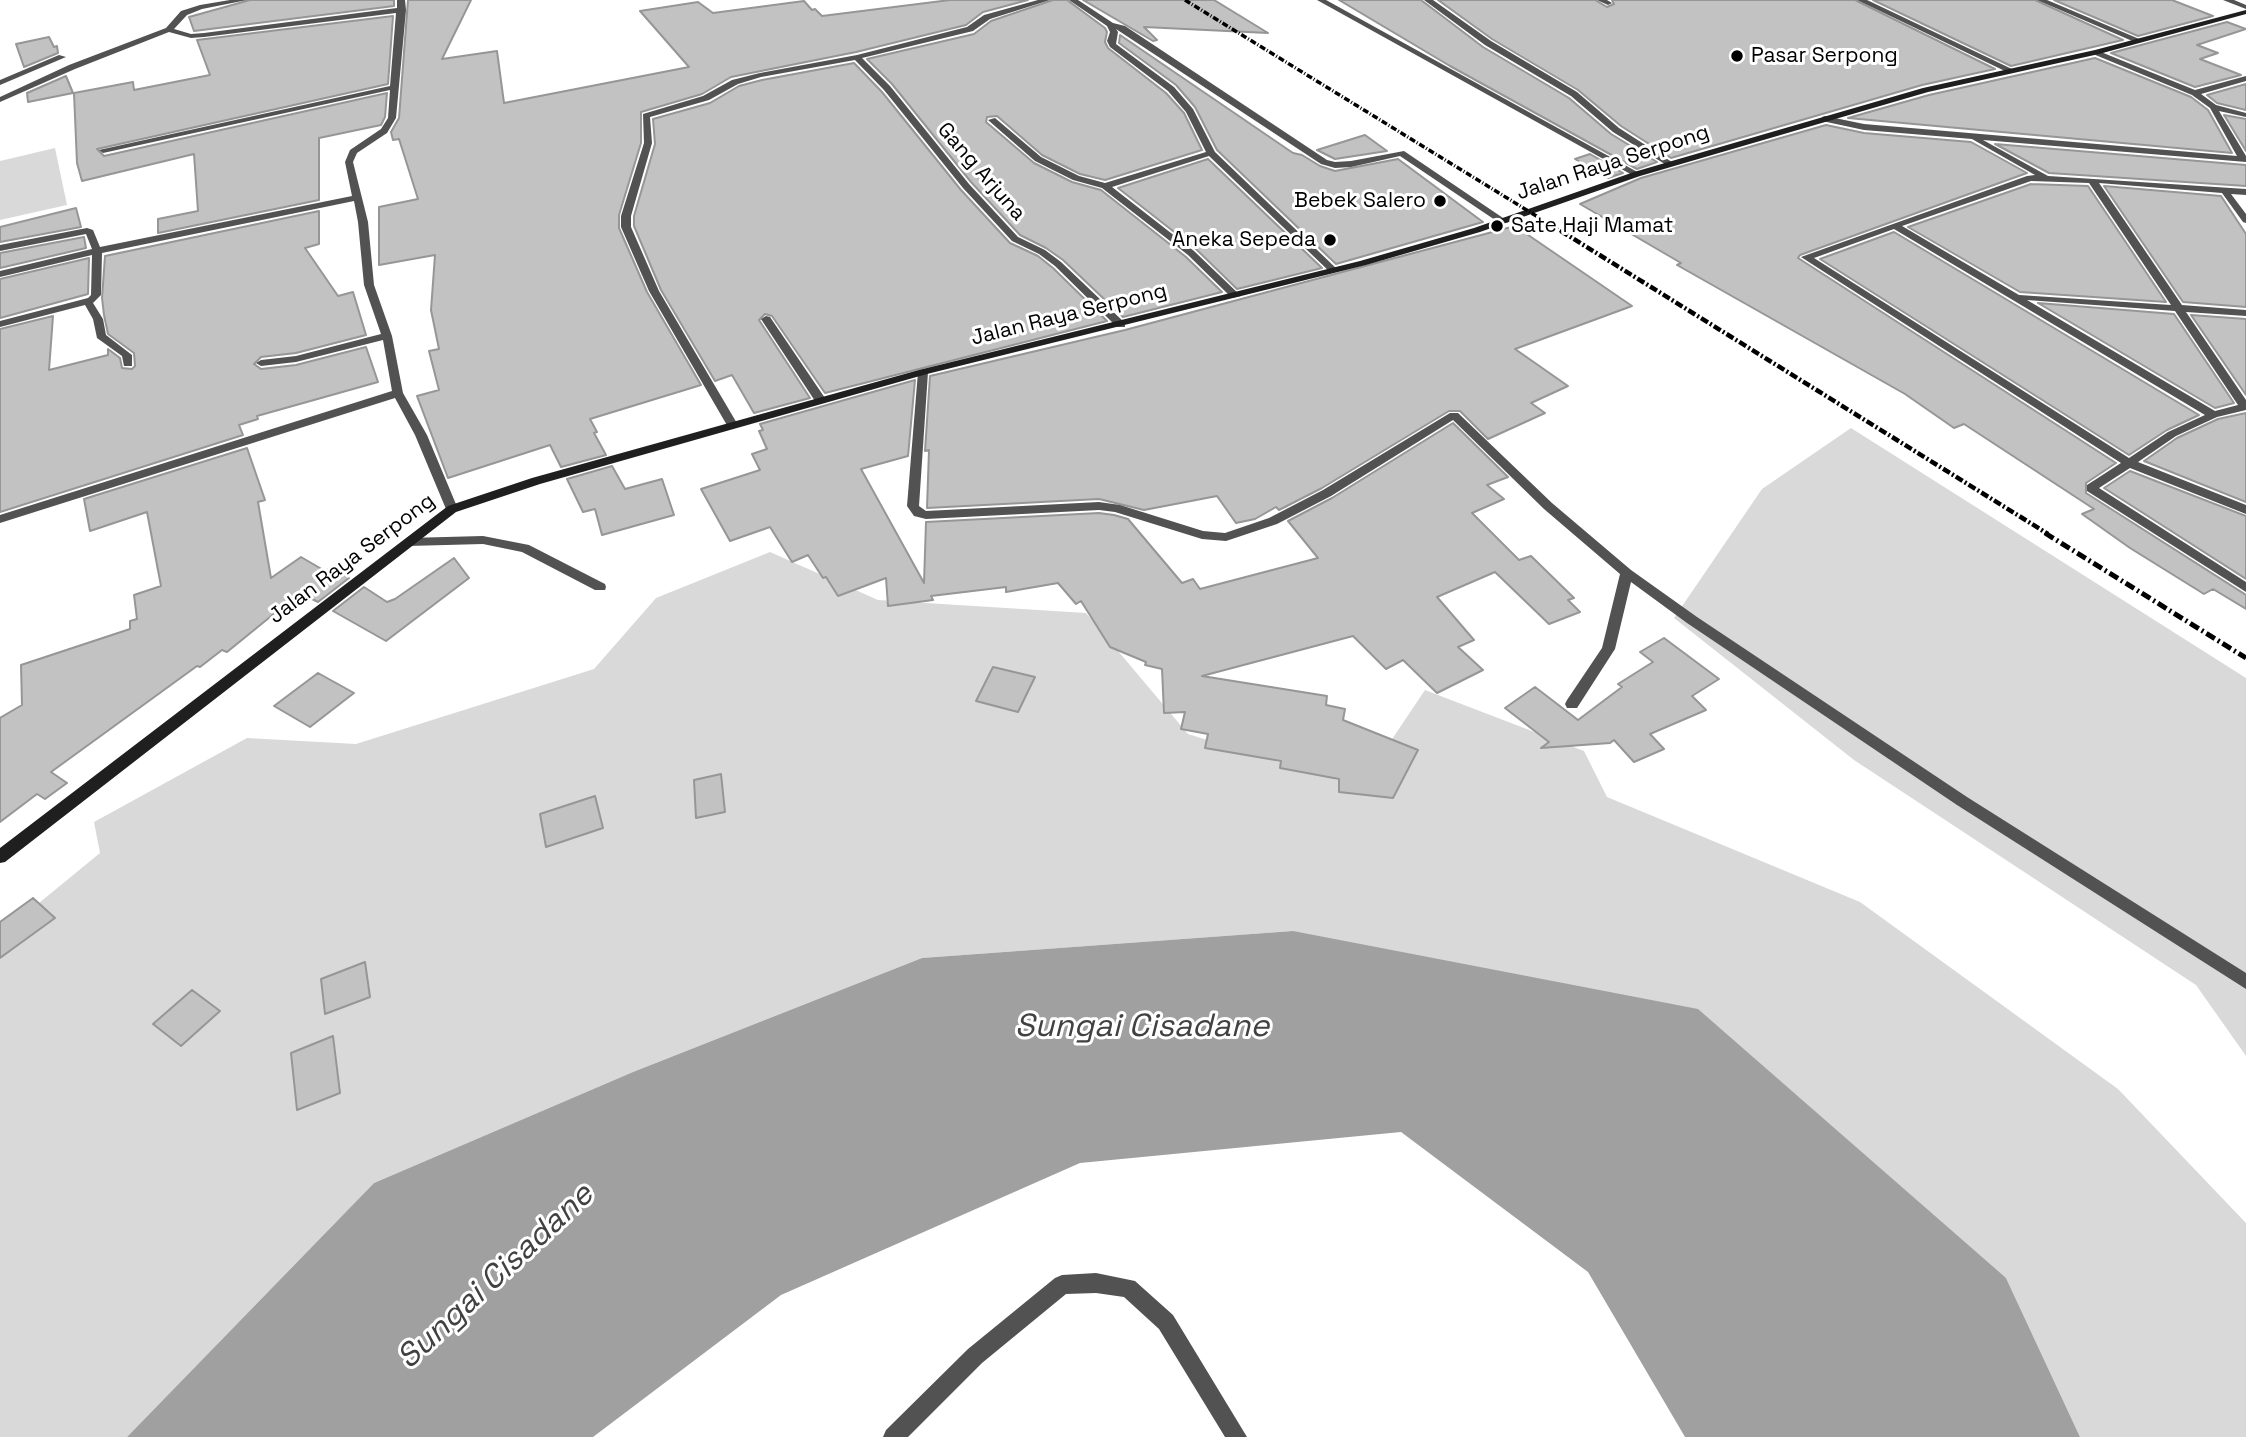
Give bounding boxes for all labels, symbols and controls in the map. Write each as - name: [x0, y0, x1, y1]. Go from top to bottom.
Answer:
- place label: Pasar Serpong: [1751, 43, 1898, 69]
- marker: Pasar Serpong: [1729, 48, 1745, 64]
- street label: Gang Arjuna: [932, 118, 1030, 226]
- street label: Jalan Raya Serpong: [1514, 120, 1712, 206]
- place label: Bebek Salero: [1294, 188, 1426, 214]
- marker: Bebek Salero: [1432, 193, 1448, 209]
- place label: Sate Haji Mamat: [1511, 213, 1673, 239]
- marker: Sate Haji Mamat: [1489, 218, 1505, 234]
- place label: Aneka Sepeda: [1172, 227, 1316, 253]
- marker: Aneka Sepeda: [1322, 232, 1338, 248]
- street label: Jalan Raya Serpong: [968, 278, 1170, 352]
- street label: Jalan Raya Serpong: [264, 488, 440, 630]
- water label: Sungai Cisadane: [1015, 1008, 1269, 1046]
- water label: Sungai Cisadane: [390, 1176, 602, 1378]

